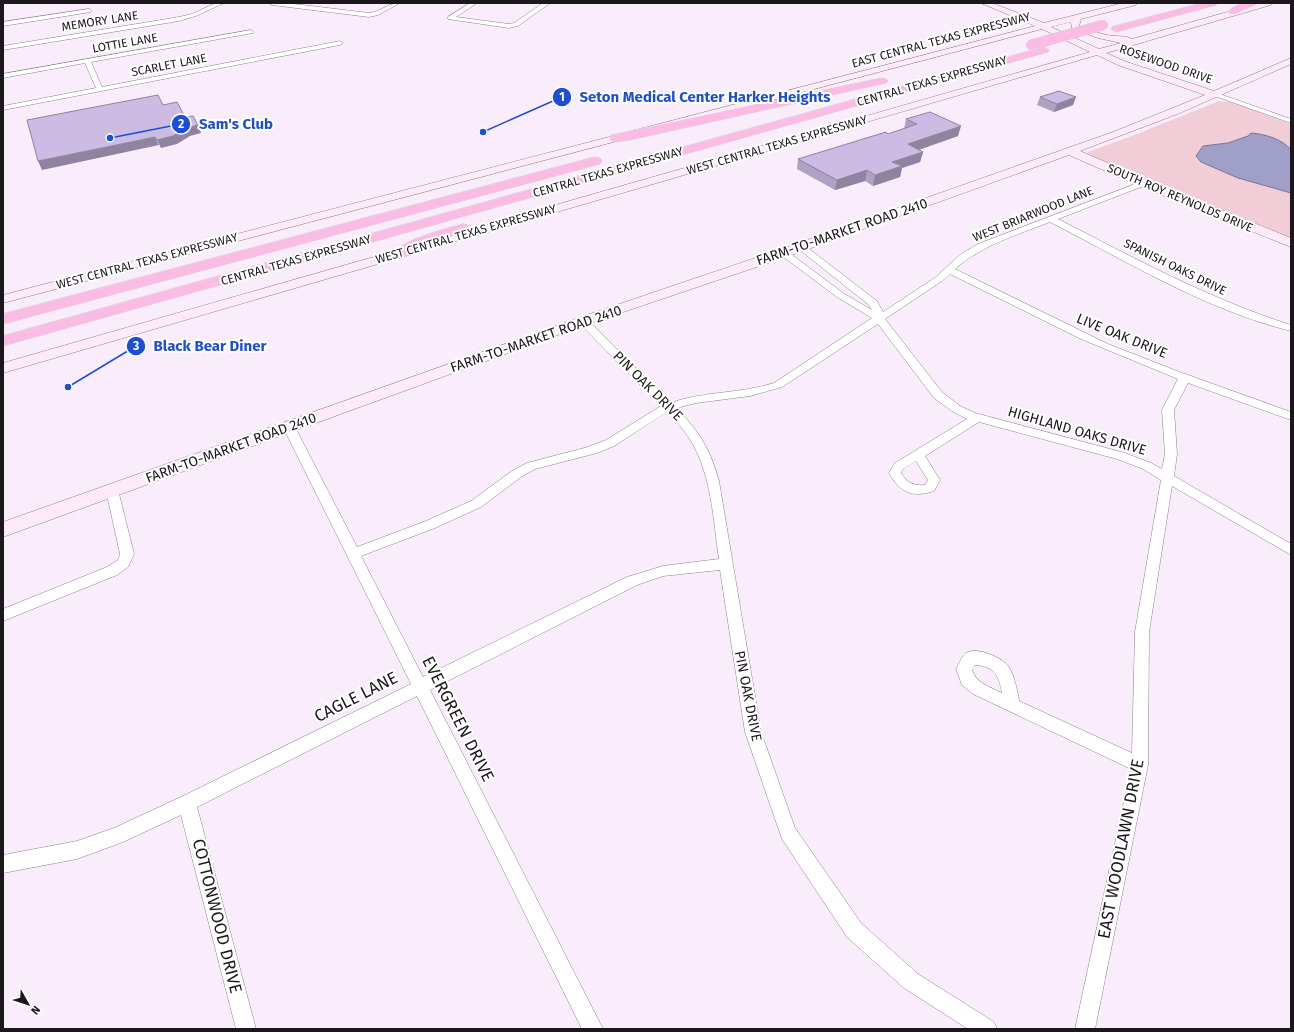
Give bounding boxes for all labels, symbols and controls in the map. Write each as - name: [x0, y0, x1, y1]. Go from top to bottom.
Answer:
- street label: MEMORY LANE: [61, 8, 139, 34]
- street label: EAST CENTRAL TEXAS EXPRESSWAY: [850, 9, 1032, 71]
- street label: LOTTIE LANE: [91, 30, 159, 56]
- street label: ROSEWOOD DRIVE: [1118, 42, 1214, 86]
- street label: SCARLET LANE: [130, 51, 208, 79]
- street label: CENTRAL TEXAS EXPRESSWAY: [855, 53, 1009, 109]
- callout: Seton Medical Center Harker Heights: [552, 83, 839, 110]
- text: Seton Medical Center Harker Heights: [579, 88, 831, 106]
- text: 1: [559, 90, 565, 104]
- callout: Sam's Club: [171, 110, 281, 137]
- street label: WEST CENTRAL TEXAS EXPRESSWAY: [685, 112, 869, 178]
- text: Sam's Club: [199, 115, 273, 133]
- text: 2: [178, 117, 184, 131]
- street label: CENTRAL TEXAS EXPRESSWAY: [531, 144, 685, 200]
- street label: SOUTH ROY REYNOLDS DRIVE: [1105, 161, 1255, 235]
- street label: WEST BRIARWOOD LANE: [971, 183, 1095, 245]
- street label: FARM-TO-MARKET ROAD 2410: [754, 195, 930, 269]
- street label: WEST CENTRAL TEXAS EXPRESSWAY: [374, 201, 558, 267]
- street label: WEST CENTRAL TEXAS EXPRESSWAY: [55, 230, 240, 292]
- street label: CENTRAL TEXAS EXPRESSWAY: [219, 232, 373, 288]
- street label: SPANISH OAKS DRIVE: [1121, 236, 1229, 298]
- street label: FARM-TO-MARKET ROAD 2410: [448, 302, 624, 376]
- street label: LIVE OAK DRIVE: [1074, 310, 1170, 362]
- callout: Black Bear Diner: [126, 332, 275, 359]
- text: Black Bear Diner: [154, 337, 267, 355]
- text: 3: [132, 339, 139, 353]
- street label: PIN OAK DRIVE: [609, 347, 687, 425]
- street label: HIGHLAND OAKS DRIVE: [1006, 403, 1148, 459]
- street label: FARM-TO-MARKET ROAD 2410: [143, 409, 319, 487]
- street label: PIN OAK DRIVE: [731, 649, 765, 743]
- street label: EVERGREEN DRIVE: [417, 653, 499, 785]
- street label: CAGLE LANE: [311, 667, 401, 727]
- street label: EAST WOODLAWN DRIVE: [1093, 757, 1149, 941]
- street label: COTTONWOOD DRIVE: [188, 837, 246, 995]
- north arrow: [8, 984, 48, 1024]
- text: N: [28, 1003, 43, 1017]

